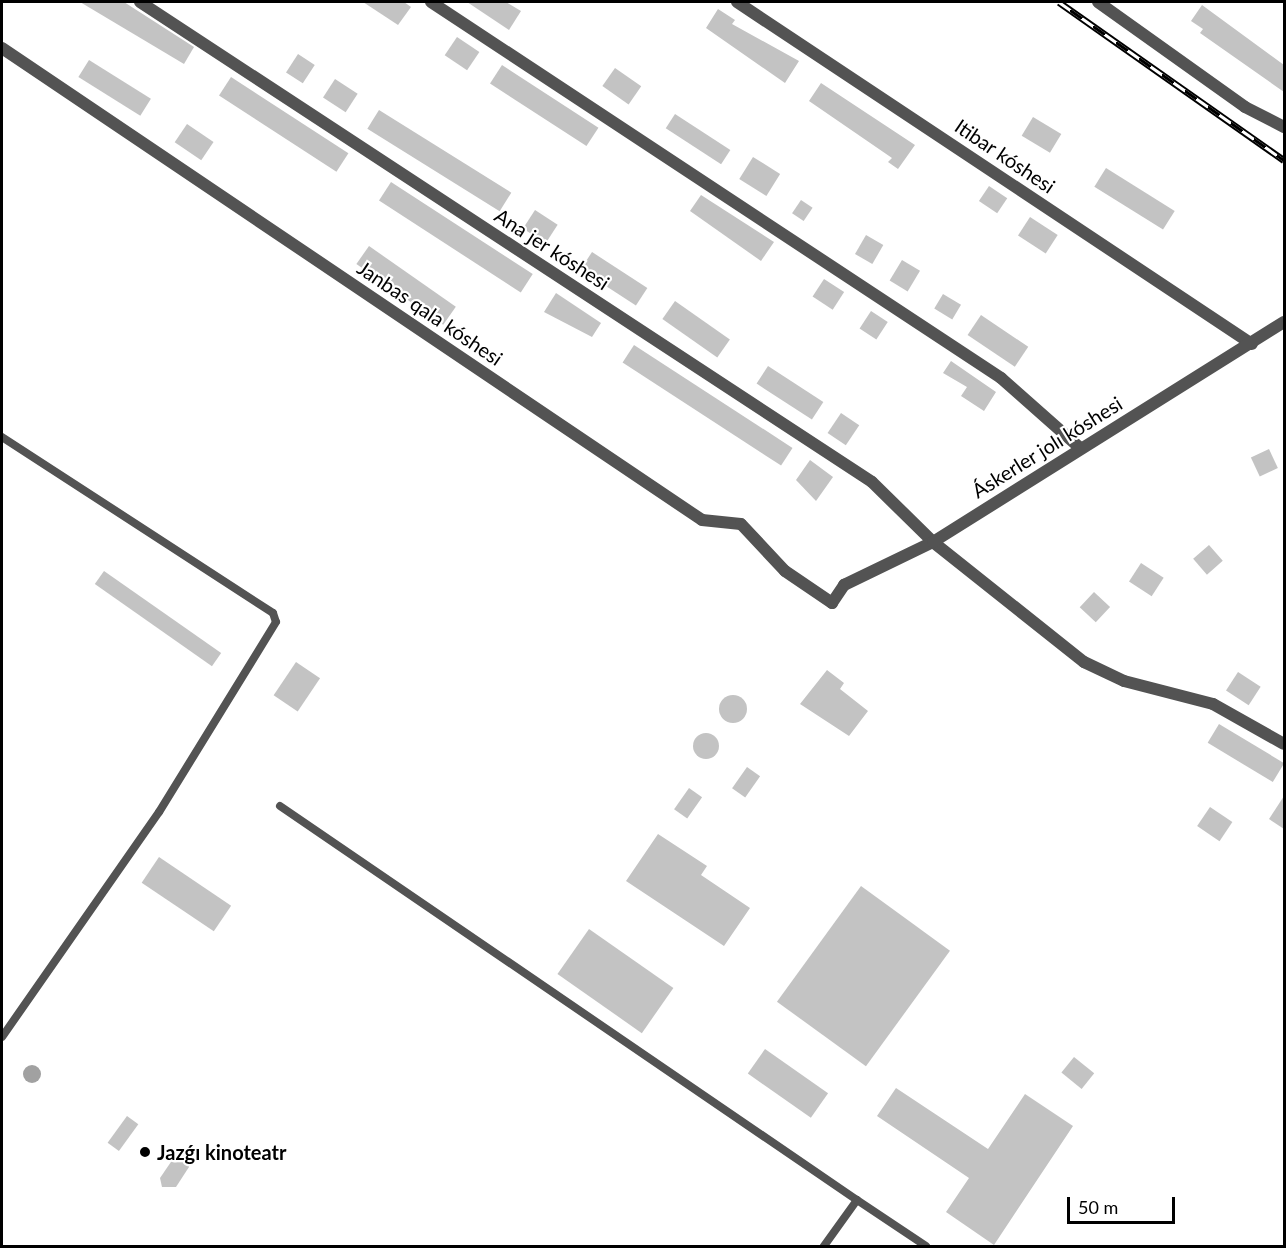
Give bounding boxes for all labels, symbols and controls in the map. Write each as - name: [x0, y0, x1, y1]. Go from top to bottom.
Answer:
- street label: Itibar kóshesi: [950, 114, 1060, 198]
- street label: Ana jer kóshesi: [490, 203, 614, 295]
- street label: Janbas qala kóshesi: [353, 256, 507, 370]
- street label: Áskerler jolı kóshesi: [967, 391, 1127, 503]
- place label: Jazǵı kinoteatr: [157, 1140, 286, 1164]
- marker: Jazǵı kinoteatr: [138, 1145, 152, 1159]
- scale bar: [1070, 1185, 1178, 1223]
- text: 50 m: [1078, 1196, 1118, 1218]

